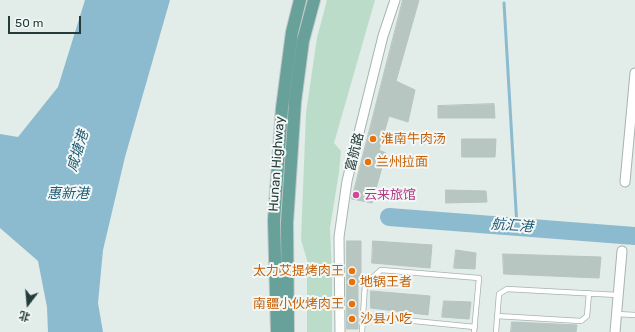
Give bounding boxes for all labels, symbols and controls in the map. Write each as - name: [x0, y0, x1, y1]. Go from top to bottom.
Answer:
- scale bar: [10, 8, 83, 34]
- text: 50 m: [15, 16, 43, 30]
- street label: Hunan Highway: [266, 116, 288, 212]
- water label: 咸塘港: [64, 128, 92, 174]
- street label: 富航路: [343, 131, 367, 173]
- place label: 淮南牛肉汤: [381, 131, 446, 147]
- marker: 淮南牛肉汤: [368, 134, 378, 144]
- place label: 兰州拉面: [376, 154, 428, 170]
- marker: 兰州拉面: [363, 157, 373, 167]
- water label: 惠新港: [47, 186, 89, 202]
- place label: 云来旅馆: [364, 187, 416, 203]
- marker: 云来旅馆: [351, 190, 361, 200]
- water label: 航汇港: [490, 216, 534, 236]
- place label: 太力艾提烤肉王: [253, 263, 344, 279]
- marker: 太力艾提烤肉王: [347, 266, 357, 276]
- place label: 地锅王者: [360, 274, 412, 290]
- marker: 地锅王者: [347, 277, 357, 287]
- north arrow: [8, 284, 48, 324]
- place label: 南疆小伙烤肉王: [253, 296, 344, 312]
- marker: 南疆小伙烤肉王: [347, 299, 357, 309]
- text: 北: [17, 308, 32, 324]
- place label: 沙县小吃: [360, 311, 412, 327]
- marker: 沙县小吃: [347, 314, 357, 324]

